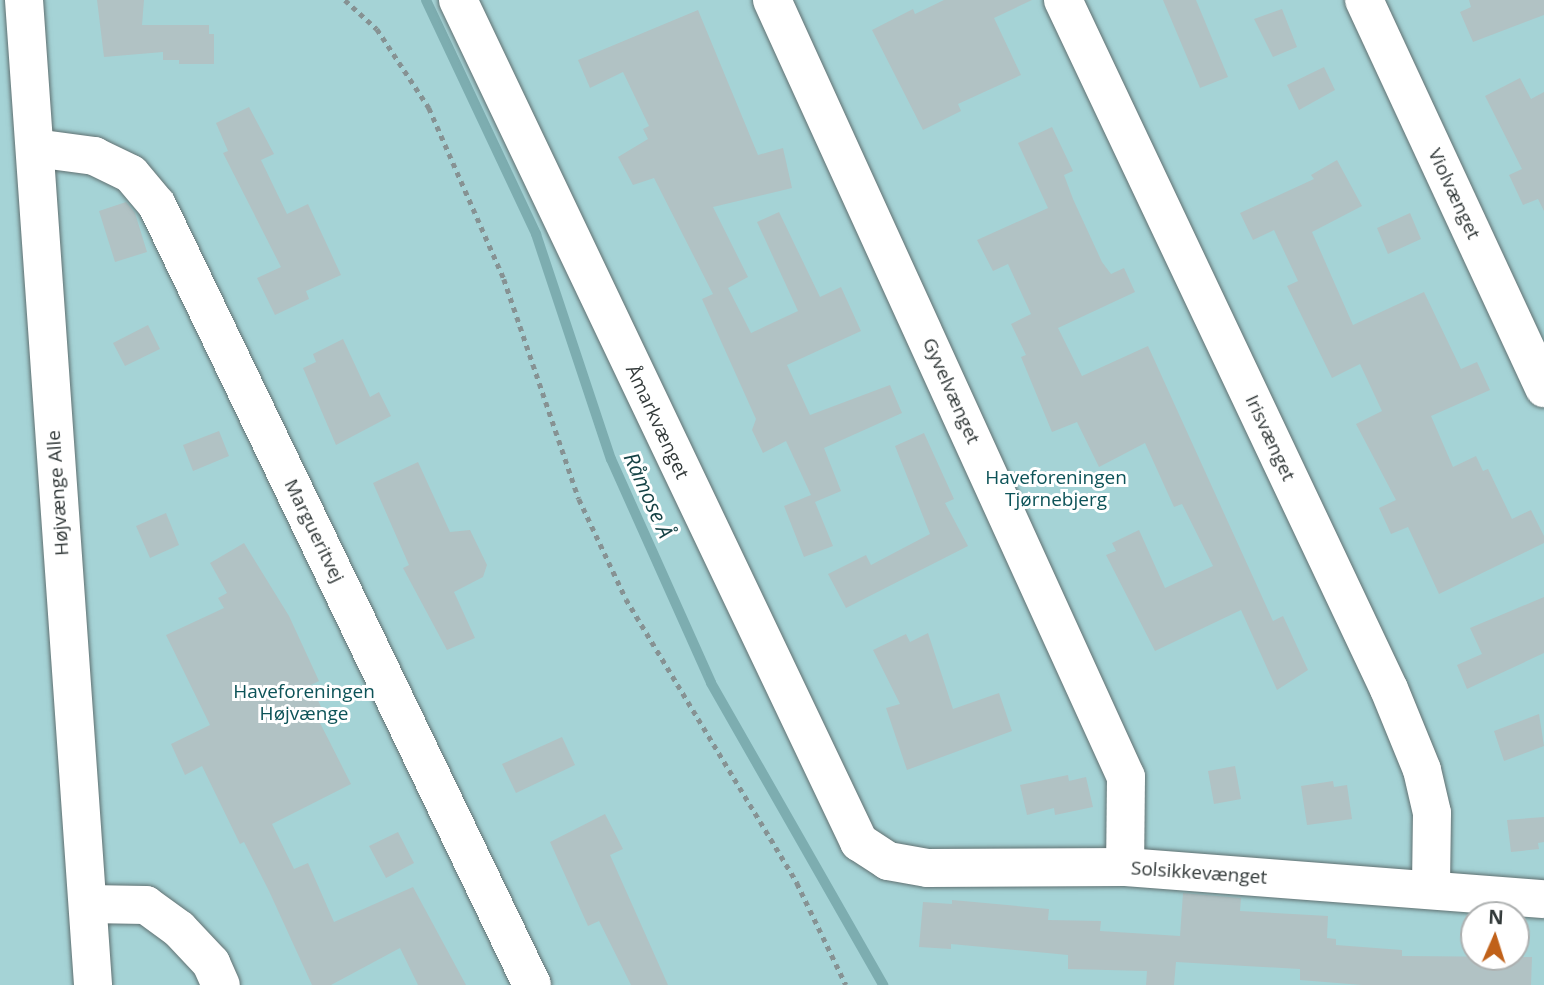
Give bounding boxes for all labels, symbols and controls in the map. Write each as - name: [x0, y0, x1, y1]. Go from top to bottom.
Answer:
- street label: Violvænget: [1423, 145, 1485, 243]
- street label: Gyvelvænget: [917, 334, 985, 448]
- street label: Åmarkvænget: [621, 361, 693, 483]
- street label: Irisvænget: [1240, 391, 1300, 485]
- street label: Højvænge Alle: [42, 429, 74, 557]
- water label: Råmose Å: [619, 448, 679, 542]
- park label: Haveforeningen Tjørnebjerg: [985, 467, 1127, 511]
- street label: Margueritvej: [279, 476, 349, 586]
- park label: Haveforeningen Højvænge: [233, 681, 375, 725]
- street label: Solsikkevænget: [1130, 857, 1268, 889]
- north arrow: [1460, 901, 1530, 971]
- text: N: [1488, 904, 1504, 930]

